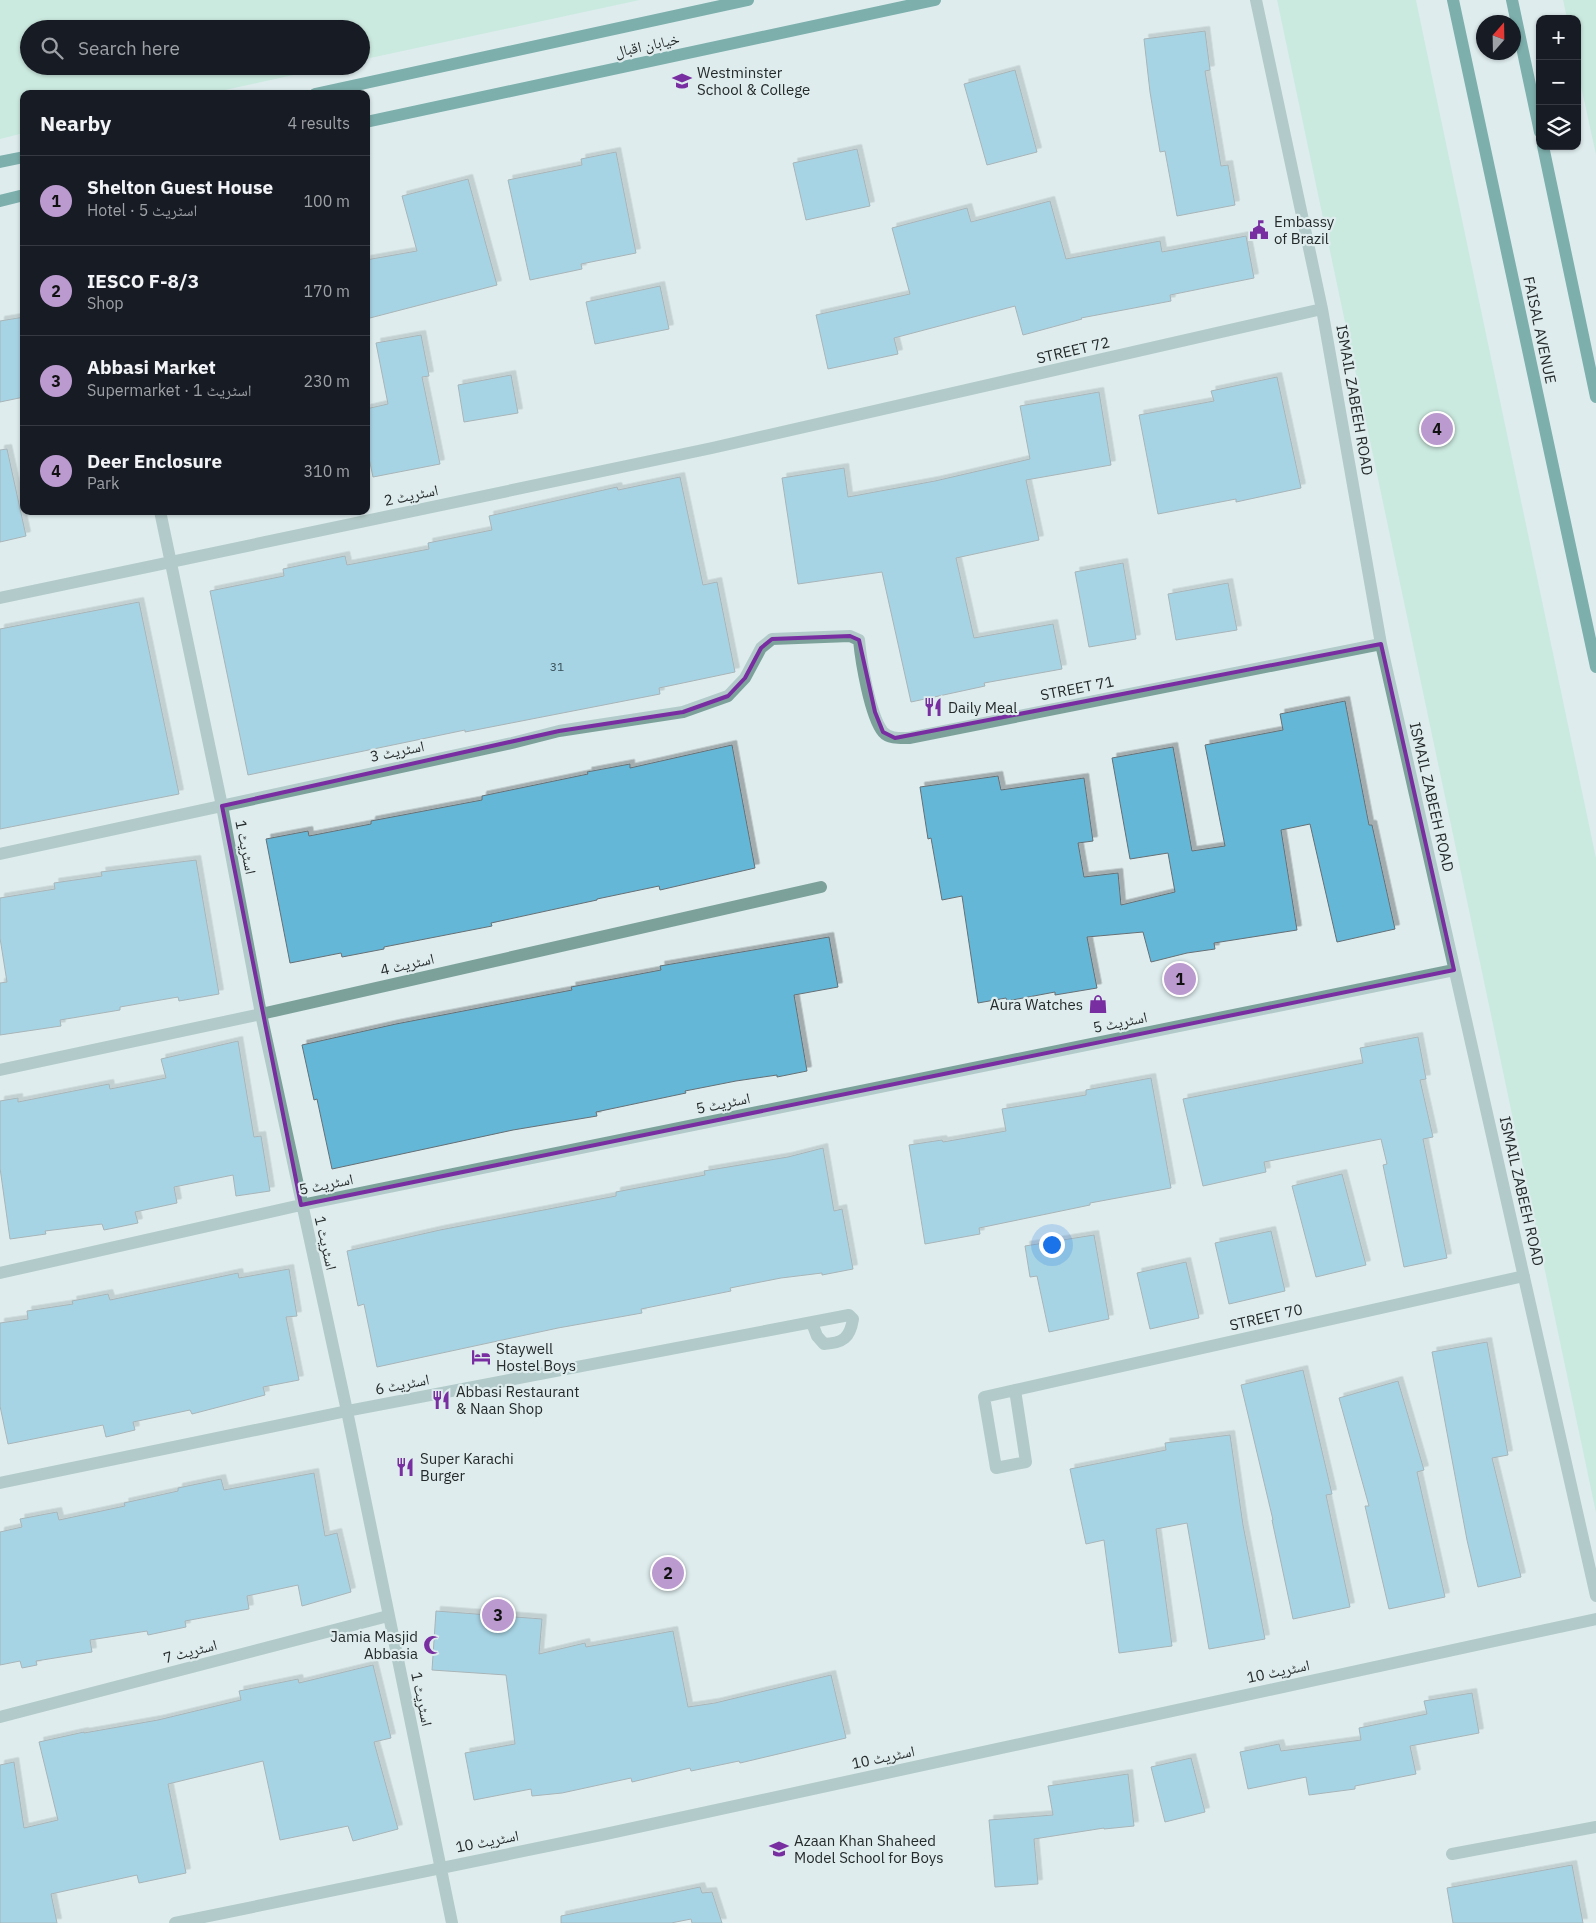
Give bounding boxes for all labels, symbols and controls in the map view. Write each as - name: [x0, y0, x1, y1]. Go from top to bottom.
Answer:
- north arrow: [1476, 15, 1521, 60]
- map controls: [1536, 15, 1581, 150]
- button: +: [1536, 15, 1581, 60]
- search box: [20, 20, 370, 75]
- street label: خیابان اقبال: [613, 29, 682, 62]
- icon: search: [38, 34, 66, 62]
- text: Search here: [78, 36, 180, 60]
- button: −: [1536, 60, 1581, 105]
- place label: Westminster School & College: [697, 63, 810, 99]
- school or university icon: Westminster School & College: [671, 70, 693, 92]
- button: layers: [1536, 105, 1581, 150]
- text: Nearby: [40, 109, 111, 137]
- text: 4 results: [287, 113, 350, 133]
- text: Shelton Guest House: [87, 175, 273, 199]
- text: 1: [51, 191, 61, 211]
- text: 100 m: [303, 191, 350, 211]
- text: Hotel · اسٹریٹ 5: [87, 200, 197, 220]
- place label: Embassy of Brazil: [1274, 212, 1335, 248]
- public building icon: Embassy of Brazil: [1248, 219, 1270, 241]
- text: IESCO F-8/3: [87, 269, 199, 293]
- street label: FAISAL AVENUE: [1519, 275, 1561, 385]
- text: 2: [51, 281, 61, 301]
- text: 170 m: [303, 281, 350, 301]
- text: Shop: [87, 293, 124, 313]
- street label: ISMAIL ZABEEH ROAD: [1332, 323, 1378, 477]
- street label: STREET 72: [1035, 332, 1111, 368]
- text: Abbasi Market: [87, 355, 216, 379]
- text: 3: [51, 371, 61, 391]
- text: 230 m: [303, 371, 350, 391]
- text: Supermarket · اسٹریٹ 1: [87, 380, 252, 400]
- pin: 4: [1421, 410, 1453, 448]
- text: Deer Enclosure: [87, 449, 222, 473]
- text: 4: [51, 461, 61, 481]
- text: 310 m: [303, 461, 350, 481]
- text: Park: [87, 473, 119, 493]
- street label: اسٹریٹ 2: [382, 480, 440, 510]
- house number: 31: [550, 659, 564, 674]
- street label: STREET 71: [1039, 672, 1115, 704]
- restaurant icon: Daily Meal: [922, 696, 944, 718]
- place label: Daily Meal: [948, 698, 1017, 717]
- street label: ISMAIL ZABEEH ROAD: [1406, 720, 1458, 874]
- street label: اسٹریٹ 3: [368, 736, 426, 766]
- street label: اسٹریٹ 1: [231, 818, 261, 876]
- street label: اسٹریٹ 4: [378, 949, 436, 979]
- pin: 1: [1164, 960, 1196, 998]
- shop icon: Aura Watches: [1087, 993, 1109, 1015]
- place label: Aura Watches: [990, 995, 1083, 1014]
- street label: اسٹریٹ 5: [1091, 1007, 1149, 1037]
- street label: اسٹریٹ 5: [694, 1088, 752, 1118]
- street label: ISMAIL ZABEEH ROAD: [1496, 1114, 1548, 1268]
- street label: اسٹریٹ 5: [297, 1169, 355, 1199]
- street label: اسٹریٹ 1: [311, 1214, 341, 1272]
- your location: [1039, 1232, 1065, 1258]
- street label: STREET 70: [1228, 1299, 1304, 1335]
- place label: Staywell Hostel Boys: [496, 1339, 576, 1375]
- hotel icon: Staywell Hostel Boys: [470, 1346, 492, 1368]
- street label: اسٹریٹ 6: [373, 1369, 431, 1399]
- place label: Abbasi Restaurant & Naan Shop: [456, 1382, 579, 1418]
- restaurant icon: Abbasi Restaurant & Naan Shop: [430, 1389, 452, 1411]
- place label: Super Karachi Burger: [420, 1449, 514, 1485]
- restaurant icon: Super Karachi Burger: [394, 1456, 416, 1478]
- pin: 2: [652, 1554, 684, 1592]
- pin: 3: [482, 1596, 514, 1634]
- place label: Jamia Masjid Abbasia: [330, 1627, 418, 1663]
- mosque icon: Jamia Masjid Abbasia: [422, 1634, 444, 1656]
- street label: اسٹریٹ 7: [161, 1635, 219, 1667]
- street label: اسٹریٹ 10: [1245, 1655, 1311, 1687]
- street label: اسٹریٹ 1: [407, 1670, 437, 1728]
- street label: اسٹریٹ 10: [850, 1741, 916, 1773]
- street label: اسٹریٹ 10: [454, 1826, 520, 1856]
- place label: Azaan Khan Shaheed Model School for Boys: [794, 1831, 943, 1867]
- school or university icon: Azaan Khan Shaheed Model School for Boys: [768, 1838, 790, 1860]

